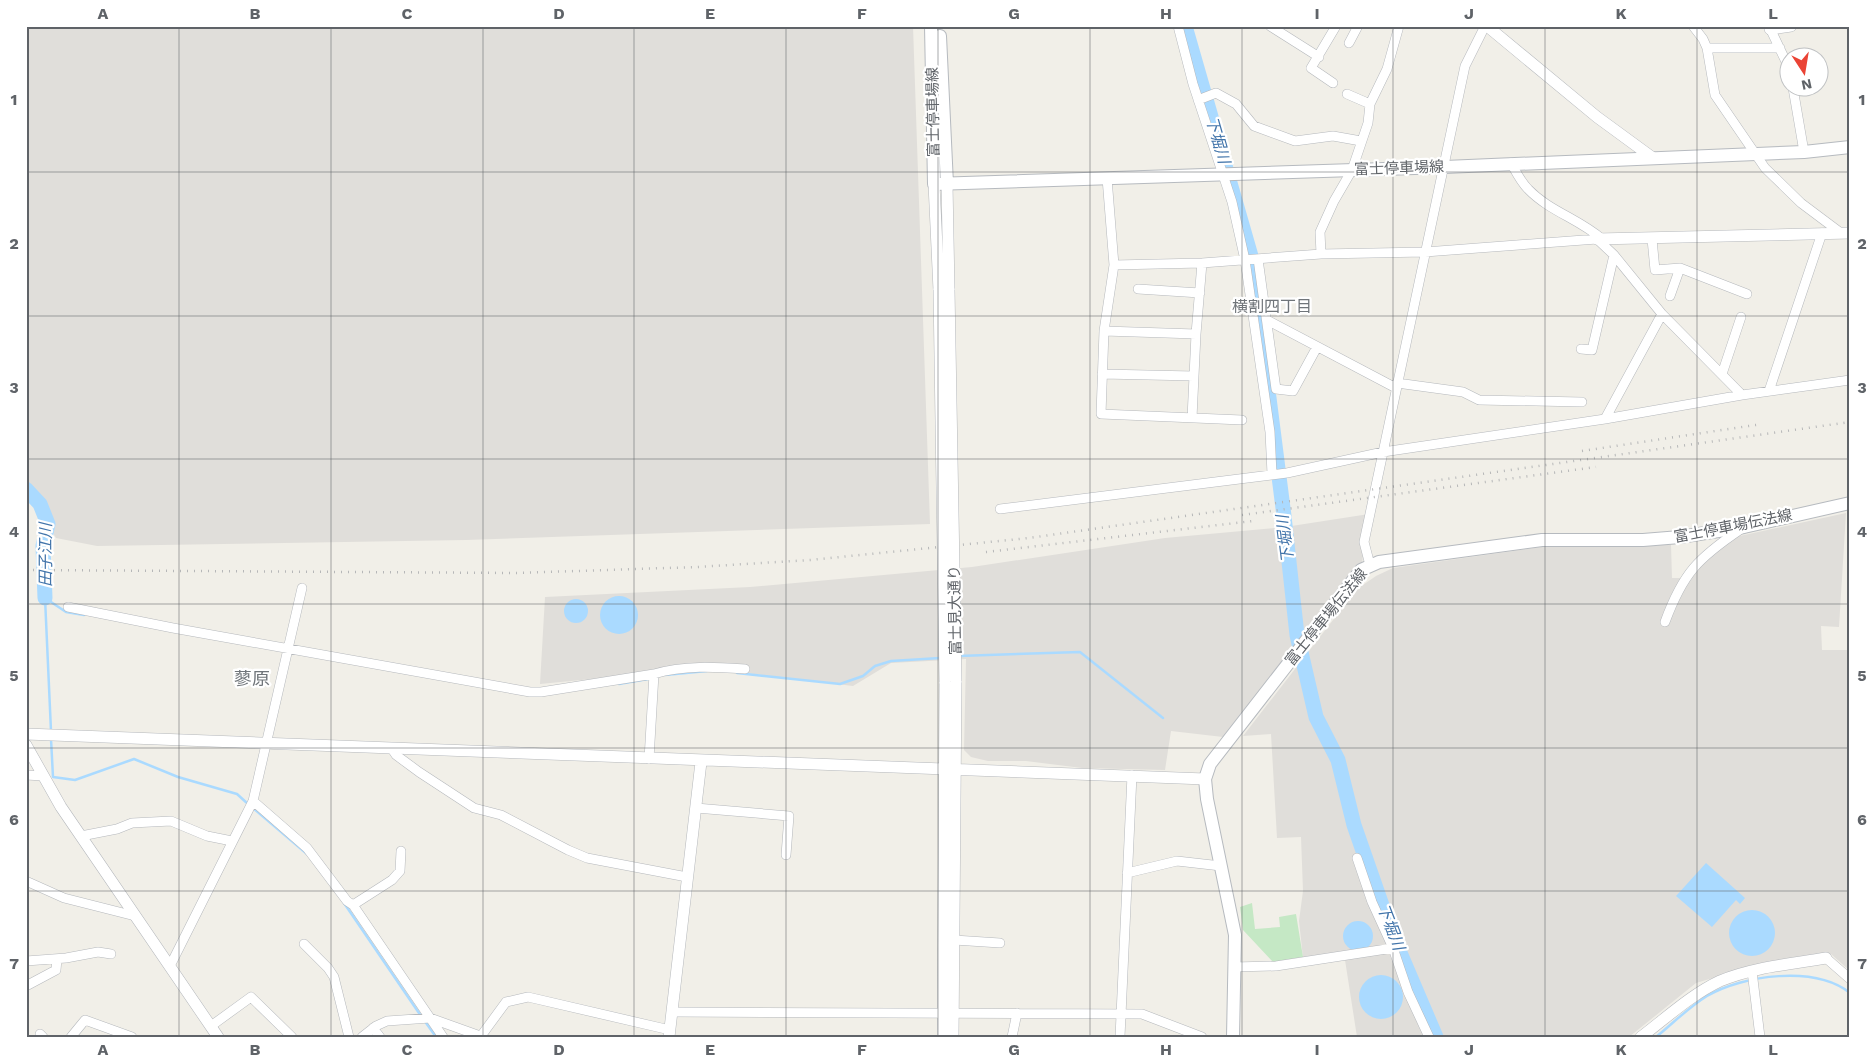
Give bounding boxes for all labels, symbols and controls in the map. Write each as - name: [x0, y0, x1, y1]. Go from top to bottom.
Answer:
- text: A: [98, 4, 109, 23]
- text: B: [250, 4, 261, 23]
- text: C: [402, 4, 413, 23]
- text: D: [553, 4, 565, 23]
- text: E: [705, 4, 715, 23]
- text: F: [857, 4, 867, 23]
- text: G: [1008, 4, 1020, 23]
- text: H: [1160, 4, 1172, 23]
- text: I: [1314, 4, 1320, 23]
- text: J: [1464, 4, 1474, 23]
- text: K: [1615, 4, 1627, 23]
- text: L: [1768, 4, 1778, 23]
- north arrow: [1778, 48, 1828, 98]
- street label: 富士停車場線: [923, 67, 943, 157]
- text: N: [1800, 76, 1813, 94]
- text: 1: [11, 90, 17, 109]
- text: 1: [1859, 90, 1865, 109]
- water label: 下堀川: [1202, 114, 1234, 168]
- street label: 富士停車場線: [1354, 157, 1444, 179]
- text: 2: [9, 234, 19, 253]
- text: 2: [1857, 234, 1867, 253]
- district label: 横割四丁目: [1232, 297, 1312, 316]
- text: 3: [9, 378, 19, 397]
- text: 3: [1857, 378, 1867, 397]
- street label: 富士停車場伝法線: [1672, 506, 1794, 546]
- water label: 下堀川: [1272, 512, 1297, 564]
- water label: 田子江川: [36, 521, 55, 587]
- text: 4: [9, 522, 19, 541]
- text: 4: [1857, 522, 1867, 541]
- street label: 富士見大通り: [945, 565, 965, 655]
- street label: 富士停車場伝法線: [1281, 565, 1371, 669]
- text: 5: [9, 666, 19, 685]
- text: 5: [1857, 666, 1867, 685]
- district label: 蓼原: [234, 668, 270, 689]
- text: 6: [9, 810, 19, 829]
- text: 6: [1857, 810, 1867, 829]
- water label: 下堀川: [1374, 901, 1409, 955]
- text: 7: [9, 954, 19, 973]
- text: 7: [1857, 954, 1867, 973]
- text: A: [98, 1040, 109, 1059]
- text: B: [250, 1040, 261, 1059]
- text: C: [402, 1040, 413, 1059]
- text: D: [553, 1040, 565, 1059]
- text: E: [705, 1040, 715, 1059]
- text: F: [857, 1040, 867, 1059]
- text: G: [1008, 1040, 1020, 1059]
- text: H: [1160, 1040, 1172, 1059]
- text: I: [1314, 1040, 1320, 1059]
- text: J: [1464, 1040, 1474, 1059]
- text: K: [1615, 1040, 1627, 1059]
- text: L: [1768, 1040, 1778, 1059]

